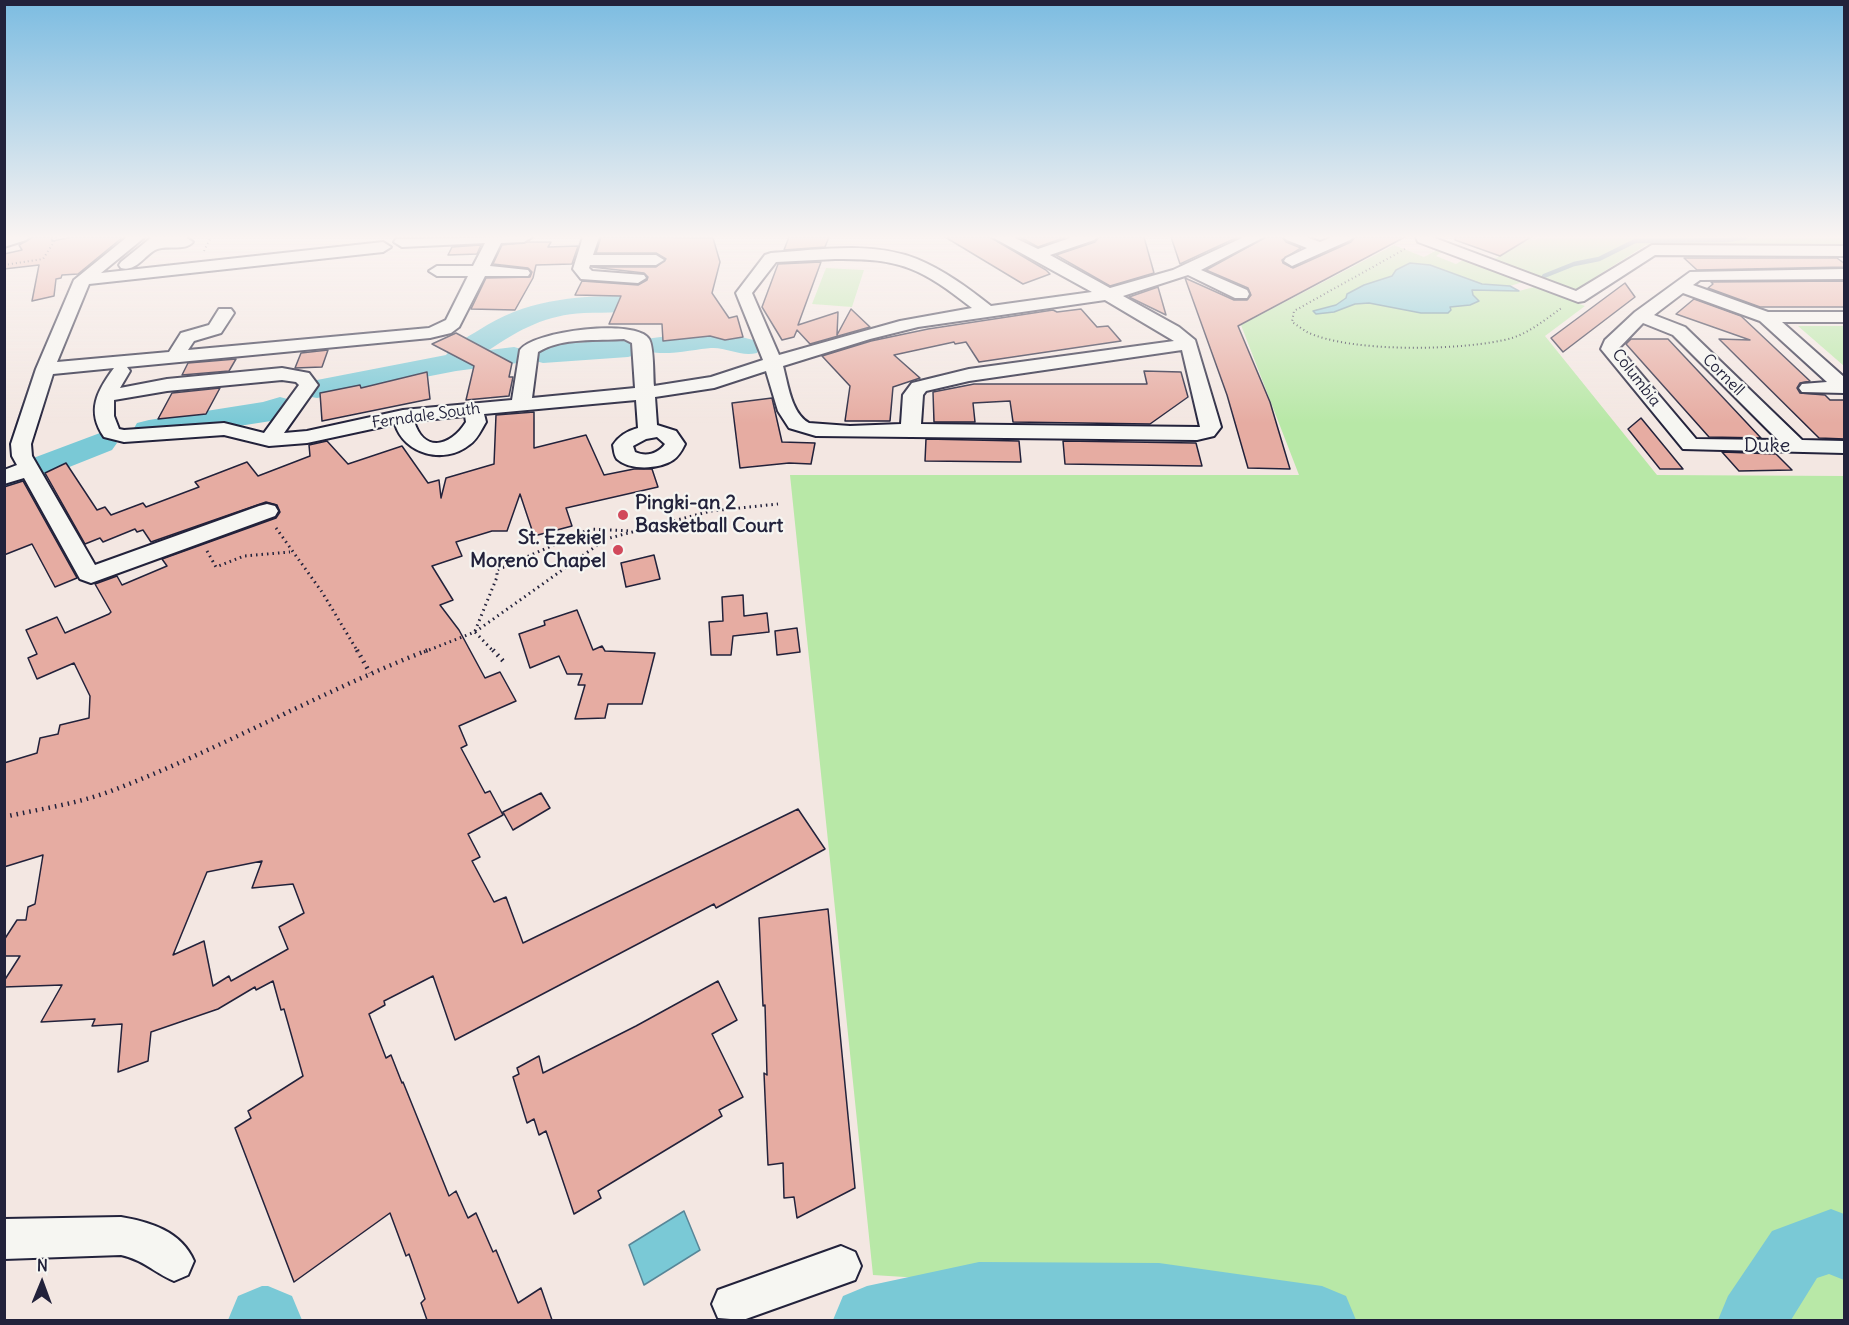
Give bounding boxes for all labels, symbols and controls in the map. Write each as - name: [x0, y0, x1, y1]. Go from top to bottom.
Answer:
- street label: Columbia: [1608, 345, 1664, 411]
- street label: Cornell: [1698, 350, 1748, 400]
- street label: Ferndale South: [371, 399, 481, 433]
- street label: Duke: [1744, 434, 1790, 458]
- place label: Pingki-an 2 Basketball Court: [635, 491, 783, 538]
- marker: Pingki-an 2 Basketball Court: [616, 508, 630, 522]
- place label: St. Ezekiel Moreno Chapel: [470, 526, 606, 573]
- marker: St. Ezekiel Moreno Chapel: [611, 543, 625, 557]
- north arrow: [12, 1253, 72, 1313]
- text: N: [37, 1255, 48, 1275]

